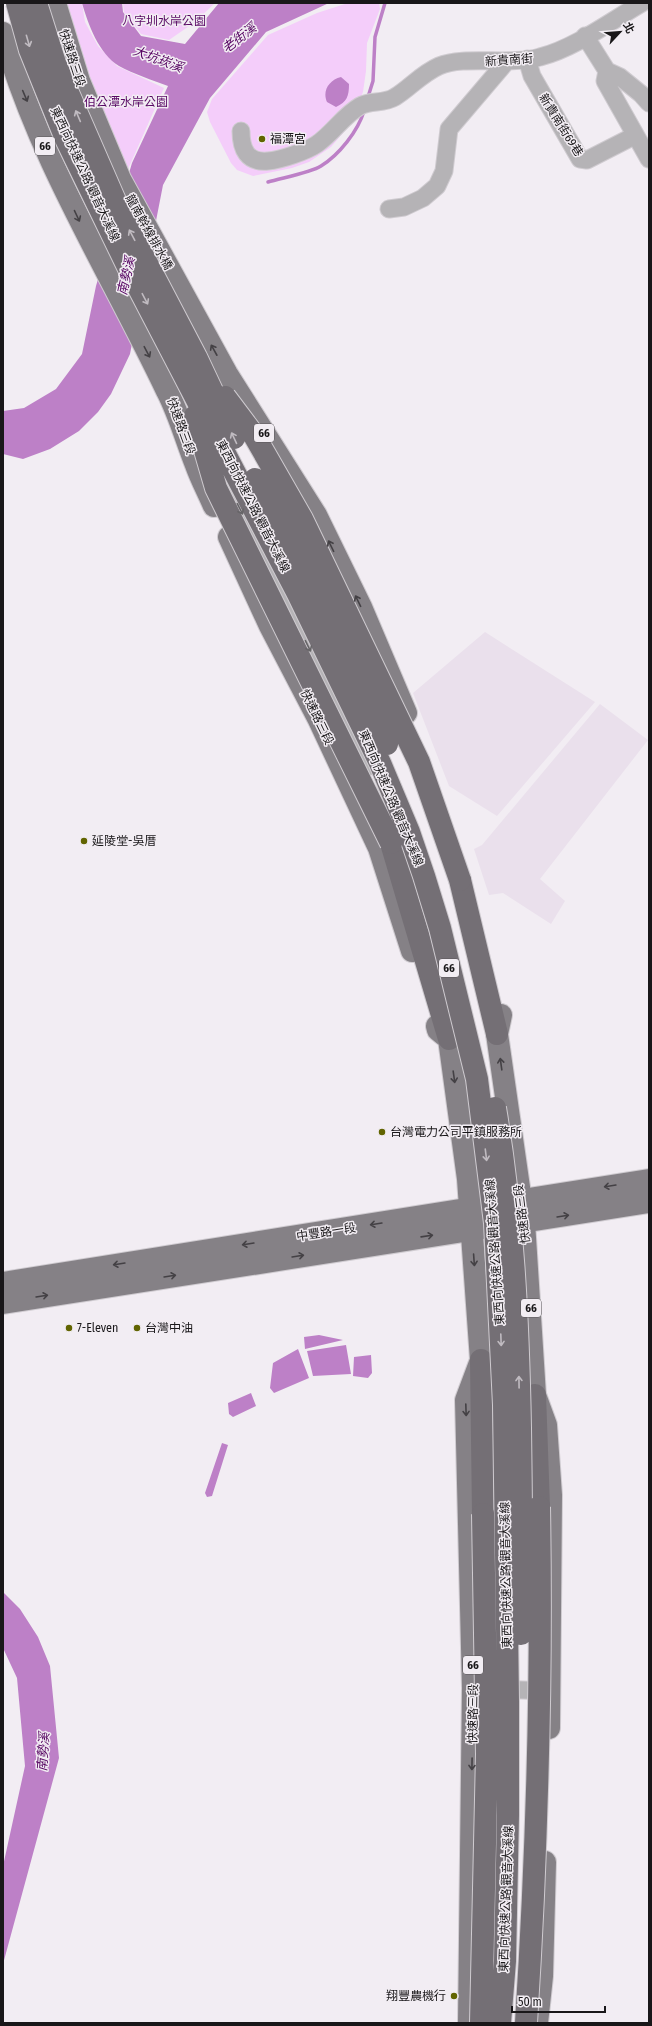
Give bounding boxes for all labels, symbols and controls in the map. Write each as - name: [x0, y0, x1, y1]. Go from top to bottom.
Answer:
- north arrow: [600, 12, 640, 52]
- park label: 八字圳水岸公園: [122, 14, 206, 28]
- water label: 老街溪: [219, 19, 261, 56]
- text: 北: [620, 20, 637, 36]
- street label: 快速路三段: [56, 27, 88, 89]
- one-way arrow: [25, 34, 32, 47]
- water label: 大坑崁溪: [131, 43, 187, 76]
- street label: 新貴南街: [485, 51, 533, 69]
- one-way arrow: [22, 90, 29, 102]
- street label: 新貴南街69巷: [536, 91, 586, 159]
- park label: 伯公潭水岸公園: [84, 95, 168, 109]
- street label: 東西向快速公路 觀音大溪線: [48, 105, 122, 243]
- one-way arrow: [74, 111, 81, 123]
- place label: 福潭宮: [270, 132, 306, 146]
- marker: 福潭宮: [257, 134, 267, 144]
- road number: 66: [35, 137, 55, 155]
- street label: 龍南幹線排水橋: [123, 192, 175, 272]
- one-way arrow: [74, 209, 81, 221]
- one-way arrow: [127, 229, 135, 241]
- water label: 南勢溪: [114, 253, 138, 297]
- one-way arrow: [142, 293, 149, 305]
- one-way arrow: [144, 345, 151, 357]
- one-way arrow: [210, 345, 217, 357]
- street label: 快速路三段: [164, 395, 198, 457]
- road number: 66: [254, 424, 274, 442]
- one-way arrow: [230, 433, 237, 445]
- street label: 東西向快速公路 觀音大溪線: [213, 437, 293, 575]
- one-way arrow: [236, 502, 244, 514]
- one-way arrow: [327, 540, 334, 552]
- one-way arrow: [354, 595, 361, 607]
- one-way arrow: [305, 640, 312, 652]
- street label: 快速路三段: [298, 687, 336, 747]
- street label: 東西向快速公路 觀音大溪線: [356, 728, 426, 868]
- place label: 延陵堂-吳厝: [92, 834, 156, 848]
- marker: 延陵堂-吳厝: [79, 836, 89, 846]
- road number: 66: [439, 959, 459, 977]
- one-way arrow: [497, 1058, 505, 1071]
- one-way arrow: [450, 1070, 458, 1083]
- place label: 台灣電力公司平鎮服務所: [390, 1125, 522, 1139]
- marker: 台灣電力公司平鎮服務所: [377, 1127, 387, 1137]
- one-way arrow: [482, 1148, 490, 1161]
- street label: 東西向快速公路 觀音大溪線: [483, 1178, 507, 1326]
- one-way arrow: [604, 1182, 617, 1190]
- street label: 快速路三段: [511, 1183, 533, 1245]
- one-way arrow: [556, 1212, 569, 1220]
- street label: 中豐路一段: [295, 1220, 357, 1244]
- one-way arrow: [370, 1220, 383, 1228]
- one-way arrow: [420, 1232, 433, 1240]
- one-way arrow: [242, 1240, 255, 1248]
- one-way arrow: [291, 1252, 304, 1260]
- one-way arrow: [471, 1253, 478, 1266]
- one-way arrow: [113, 1261, 126, 1269]
- one-way arrow: [163, 1272, 176, 1280]
- one-way arrow: [35, 1292, 48, 1300]
- road number: 66: [521, 1299, 541, 1317]
- place label: 7-Eleven: [77, 1321, 118, 1335]
- place label: 台灣中油: [145, 1321, 193, 1335]
- marker: 7-Eleven: [64, 1323, 74, 1333]
- marker: 台灣中油: [132, 1323, 142, 1333]
- one-way arrow: [498, 1333, 505, 1346]
- one-way arrow: [515, 1376, 523, 1389]
- one-way arrow: [462, 1403, 470, 1416]
- street label: 東西向快速公路 觀音大溪線: [498, 1501, 514, 1649]
- road number: 66: [463, 1656, 483, 1674]
- street label: 快速路三段: [465, 1684, 481, 1744]
- water label: 南勢溪: [34, 1730, 52, 1772]
- one-way arrow: [468, 1757, 476, 1770]
- street label: 東西向快速公路 觀音大溪線: [496, 1825, 516, 1973]
- scale bar: [512, 1988, 605, 2014]
- place label: 翔豐農機行: [386, 1989, 446, 2003]
- marker: 翔豐農機行: [449, 1991, 459, 2001]
- text: 50 m: [518, 1995, 542, 2009]

